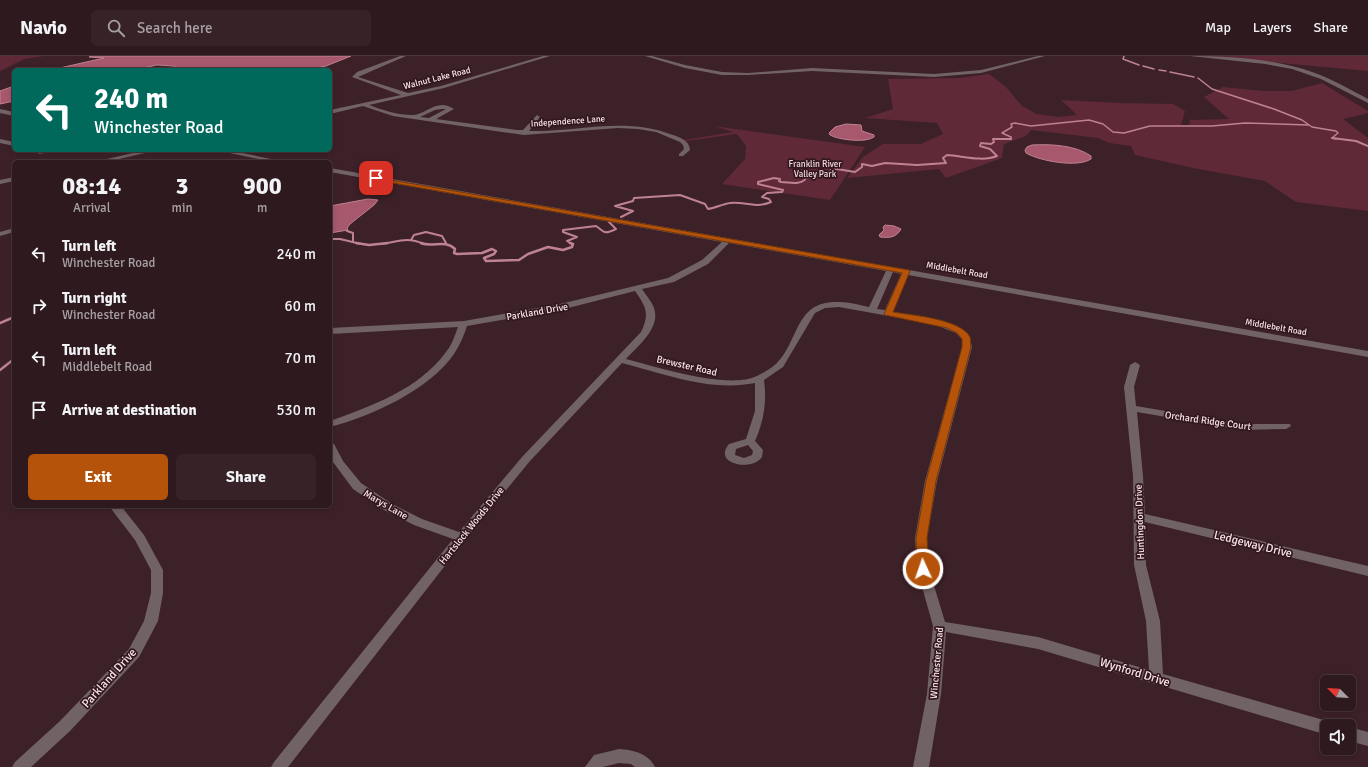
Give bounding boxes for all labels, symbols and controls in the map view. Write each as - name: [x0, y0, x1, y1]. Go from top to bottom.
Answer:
- search box: [91, 10, 371, 46]
- text: Navio: [20, 16, 67, 40]
- icon: search: [105, 17, 127, 39]
- text: Search here: [137, 19, 213, 37]
- text: Map: [1205, 19, 1231, 36]
- text: Layers: [1253, 19, 1292, 36]
- text: Share: [1314, 19, 1348, 36]
- street label: Walnut Lake Road: [402, 65, 472, 92]
- text: 240 m: [94, 82, 168, 116]
- icon: left: [28, 84, 80, 136]
- street label: Independence Lane: [531, 113, 606, 130]
- text: Winchester Road: [94, 116, 223, 138]
- park label: Franklin River Valley Park: [788, 159, 842, 180]
- pin: [359, 161, 393, 195]
- icon: arrive: [365, 167, 387, 189]
- text: 08:14: [62, 171, 121, 201]
- text: 3: [176, 171, 188, 201]
- text: 900: [243, 171, 282, 201]
- text: Arrival: [73, 200, 110, 216]
- text: min: [172, 200, 193, 216]
- text: m: [257, 200, 267, 216]
- text: Turn left: [62, 237, 116, 255]
- icon: left: [28, 243, 50, 265]
- text: 240 m: [276, 245, 316, 263]
- text: Winchester Road: [62, 255, 155, 271]
- street label: Middlebelt Road: [925, 260, 989, 281]
- text: Turn right: [62, 289, 127, 307]
- icon: right: [28, 295, 50, 317]
- text: 60 m: [285, 297, 316, 315]
- street label: Parkland Drive: [505, 301, 569, 323]
- text: Winchester Road: [62, 307, 155, 323]
- street label: Middlebelt Road: [1244, 317, 1308, 338]
- text: Turn left: [62, 341, 116, 359]
- icon: left: [28, 347, 50, 369]
- text: 70 m: [285, 349, 316, 367]
- street label: Brewster Road: [655, 353, 718, 379]
- text: Middlebelt Road: [62, 359, 152, 375]
- icon: arrive: [28, 399, 50, 421]
- text: Arrive at destination: [62, 401, 197, 419]
- text: 530 m: [276, 401, 316, 419]
- street label: Orchard Ridge Court: [1164, 409, 1252, 433]
- button: Exit: [28, 454, 168, 500]
- button: Share: [176, 454, 316, 500]
- street label: Hartslock Woods Drive: [437, 484, 507, 567]
- street label: Huntingdon Drive: [1133, 484, 1147, 560]
- street label: Marys Lane: [361, 487, 410, 522]
- street label: Ledgeway Drive: [1212, 528, 1294, 561]
- position arrow: [902, 548, 944, 590]
- street label: Winchester Road: [928, 627, 946, 699]
- street label: Parkland Drive: [79, 645, 140, 711]
- street label: Wynford Drive: [1098, 655, 1172, 690]
- north arrow: [1320, 675, 1356, 711]
- map controls: [1320, 675, 1356, 755]
- button: sound: [1320, 719, 1356, 755]

